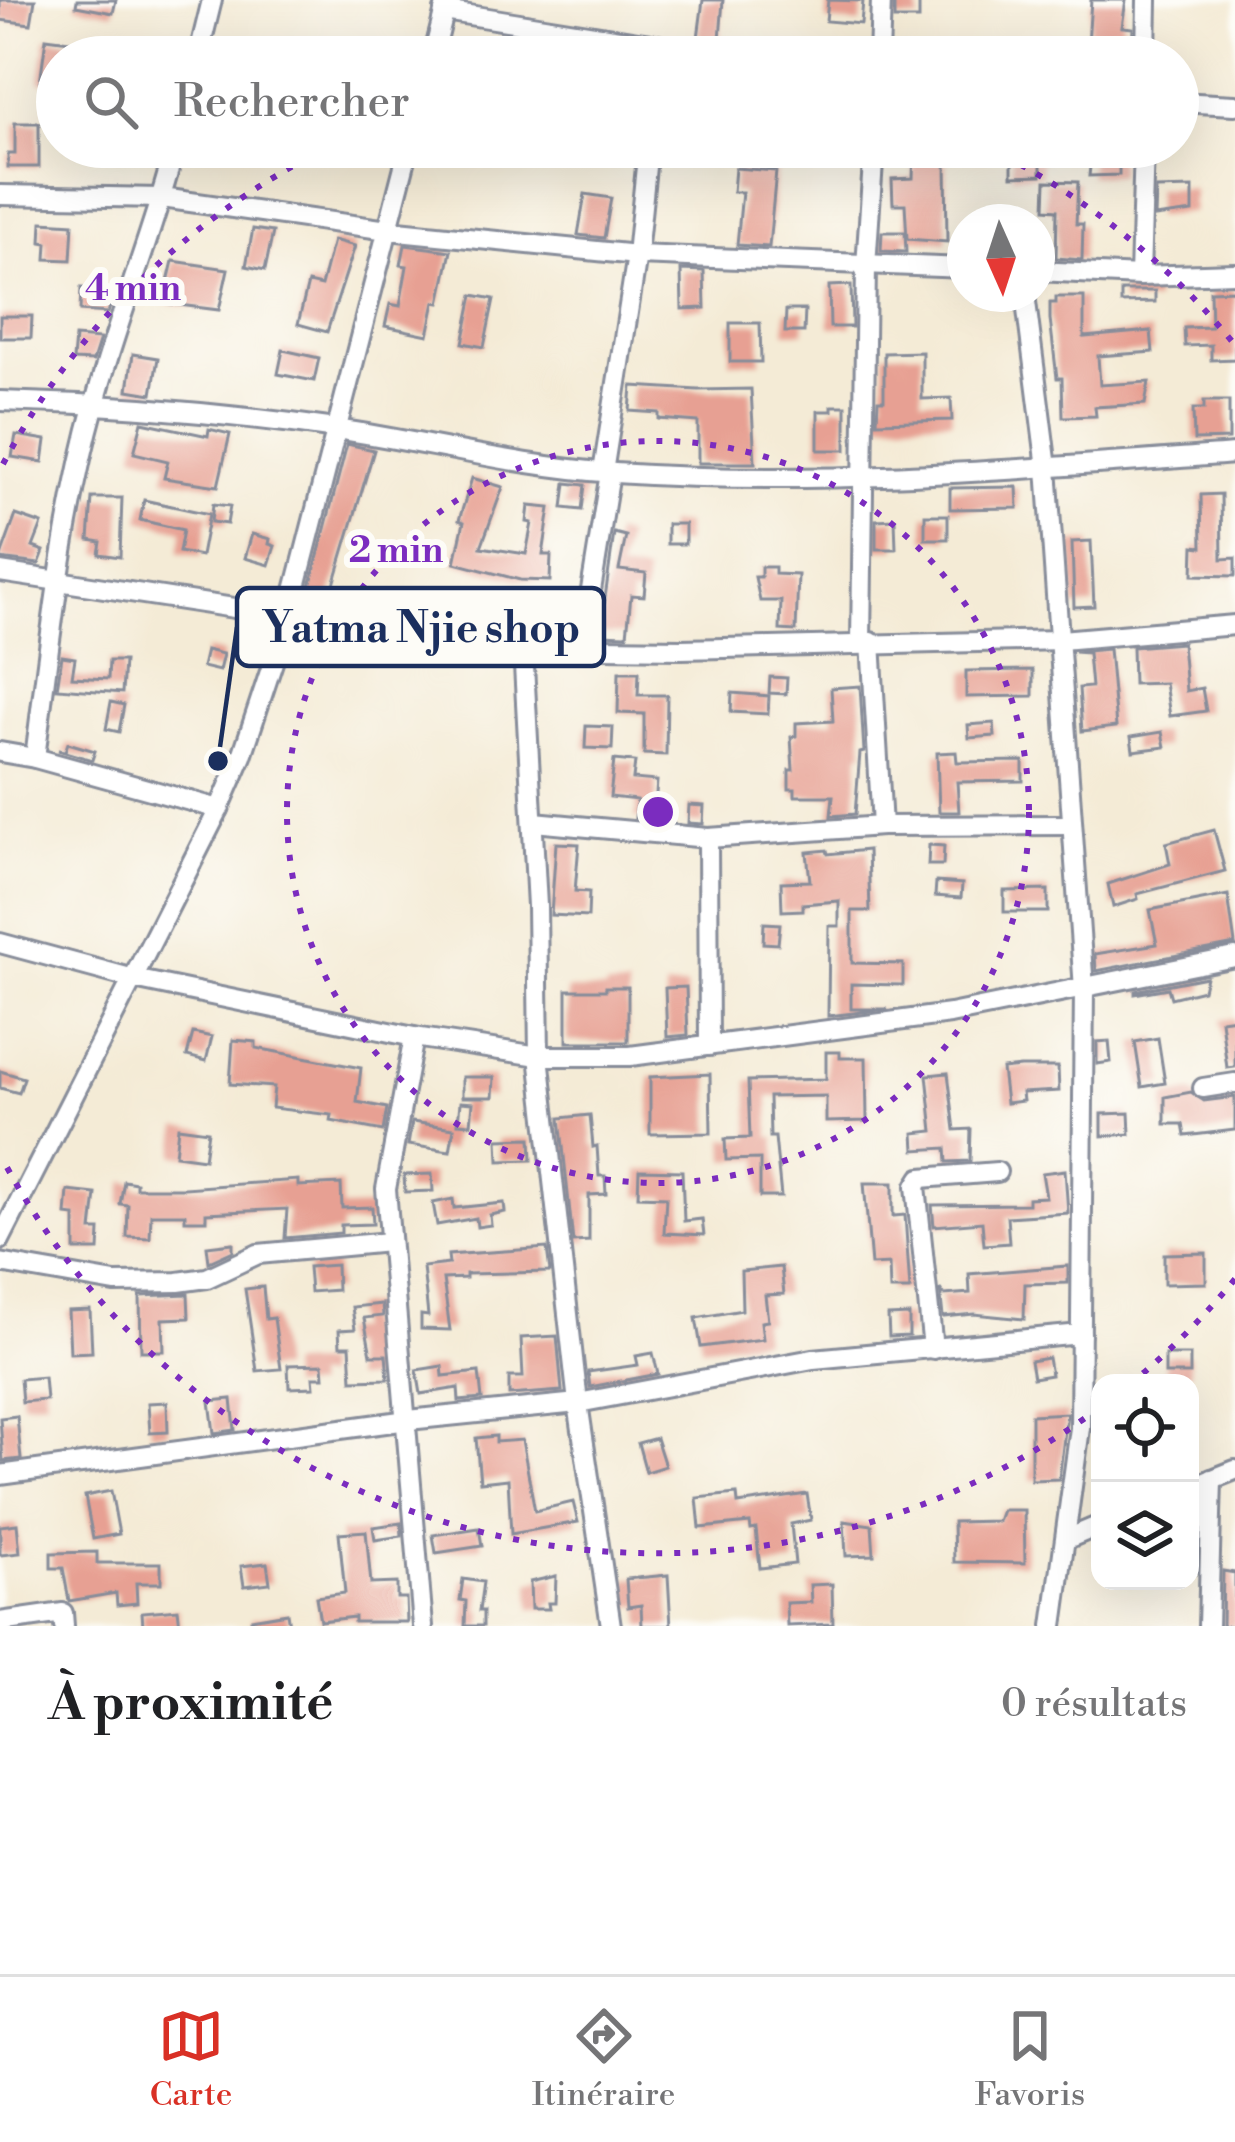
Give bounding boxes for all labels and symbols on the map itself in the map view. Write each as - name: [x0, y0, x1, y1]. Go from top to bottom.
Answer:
- north arrow: [947, 204, 1055, 312]
- text: 4 min: [85, 267, 181, 312]
- text: 2 min: [349, 529, 443, 574]
- callout: Yatma Njie shop: [237, 588, 604, 666]
- text: Yatma Njie shop: [262, 603, 580, 656]
- centre of rings: [637, 791, 679, 833]

